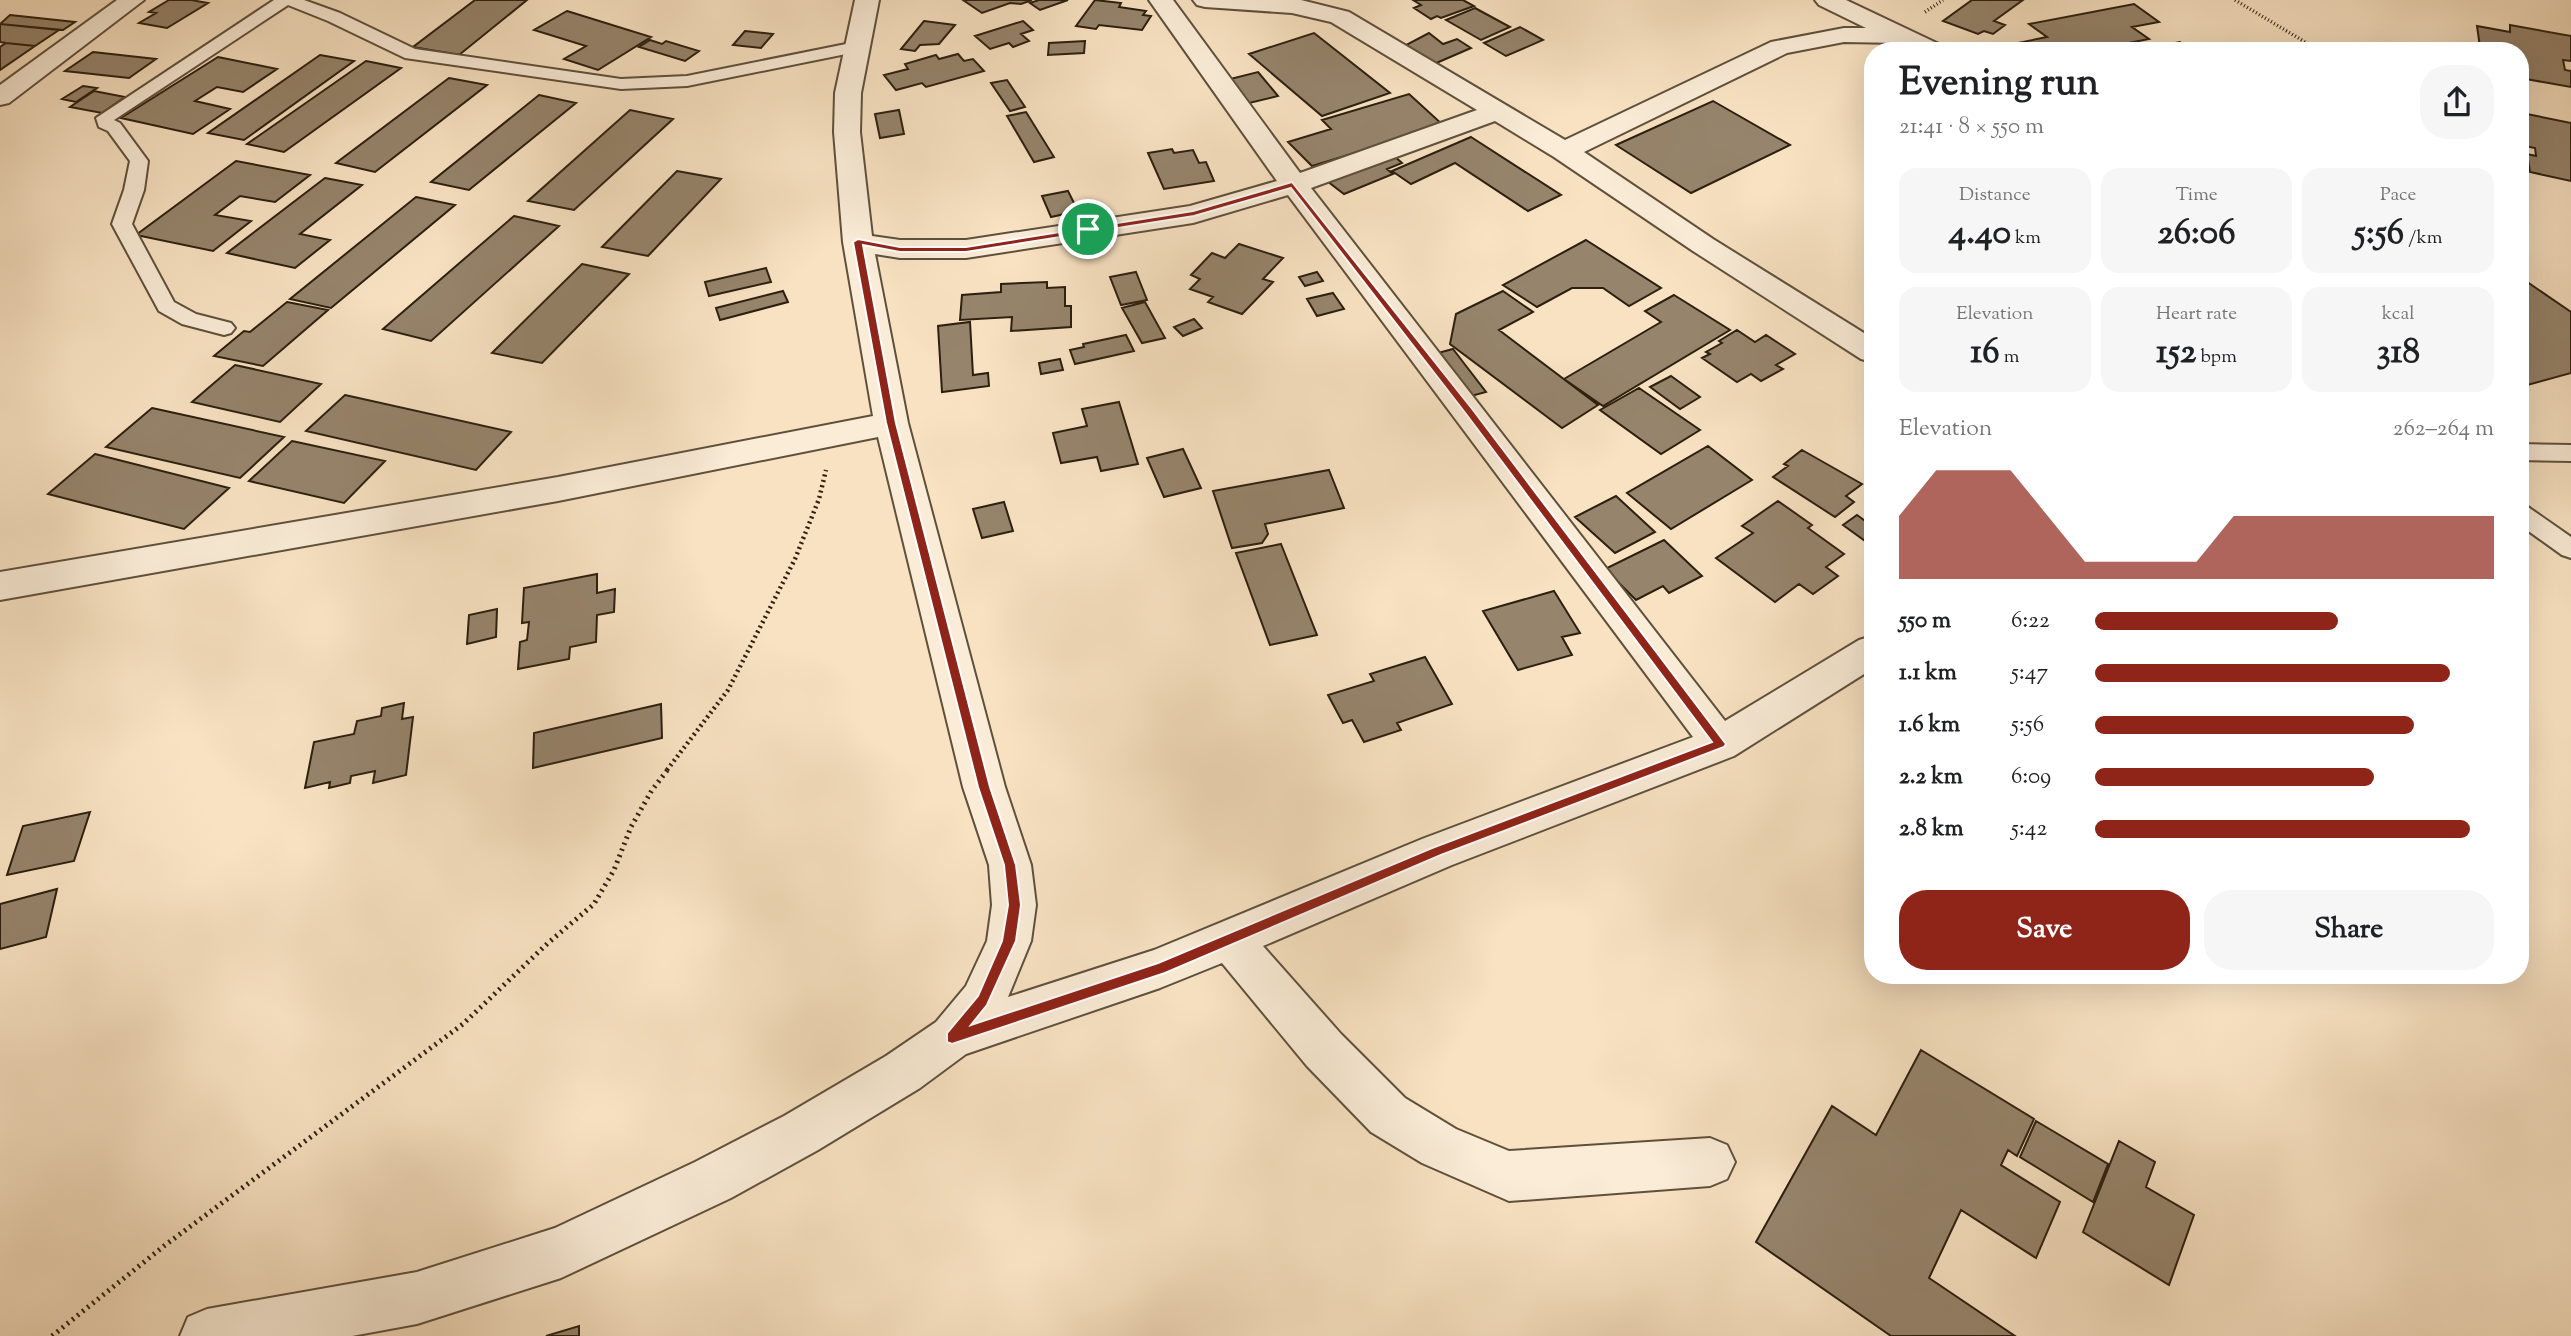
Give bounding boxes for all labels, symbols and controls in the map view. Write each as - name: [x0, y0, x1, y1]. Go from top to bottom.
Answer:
- text: Evening run: [1899, 58, 2099, 112]
- button: share: [2420, 65, 2494, 139]
- text: 21:41 · 8 × 550 m: [1899, 111, 2044, 144]
- text: Distance: [1959, 182, 2031, 209]
- text: Time: [2175, 182, 2218, 209]
- text: Pace: [2380, 182, 2416, 209]
- pin: [1058, 199, 1118, 259]
- text: 4.40: [1949, 209, 2011, 260]
- text: 26:06: [2157, 209, 2236, 260]
- text: 5:56: [2354, 209, 2404, 260]
- icon: arrive: [1069, 210, 1107, 248]
- text: km: [2011, 225, 2041, 252]
- text: /km: [2404, 225, 2443, 252]
- text: Elevation: [1956, 301, 2033, 328]
- text: Heart rate: [2156, 301, 2237, 328]
- text: kcal: [2382, 301, 2414, 328]
- text: 16: [1970, 328, 2000, 379]
- text: 152: [2156, 328, 2196, 379]
- text: 318: [2376, 328, 2420, 379]
- text: m: [2000, 344, 2019, 371]
- text: bpm: [2196, 344, 2237, 371]
- text: Elevation: [1899, 413, 1992, 446]
- text: 262–264 m: [2393, 413, 2494, 446]
- text: 550 m: [1899, 605, 1951, 638]
- text: 6:22: [2011, 605, 2050, 638]
- text: 1.1 km: [1899, 657, 1957, 690]
- text: 5:47: [2011, 657, 2048, 690]
- text: 1.6 km: [1899, 709, 1960, 742]
- text: 5:56: [2011, 709, 2044, 742]
- text: 2.2 km: [1899, 761, 1963, 794]
- text: 6:09: [2011, 761, 2051, 794]
- text: 2.8 km: [1899, 813, 1964, 846]
- text: 5:42: [2011, 813, 2047, 846]
- button: Save: [1899, 890, 2190, 970]
- button: Share: [2204, 890, 2494, 970]

